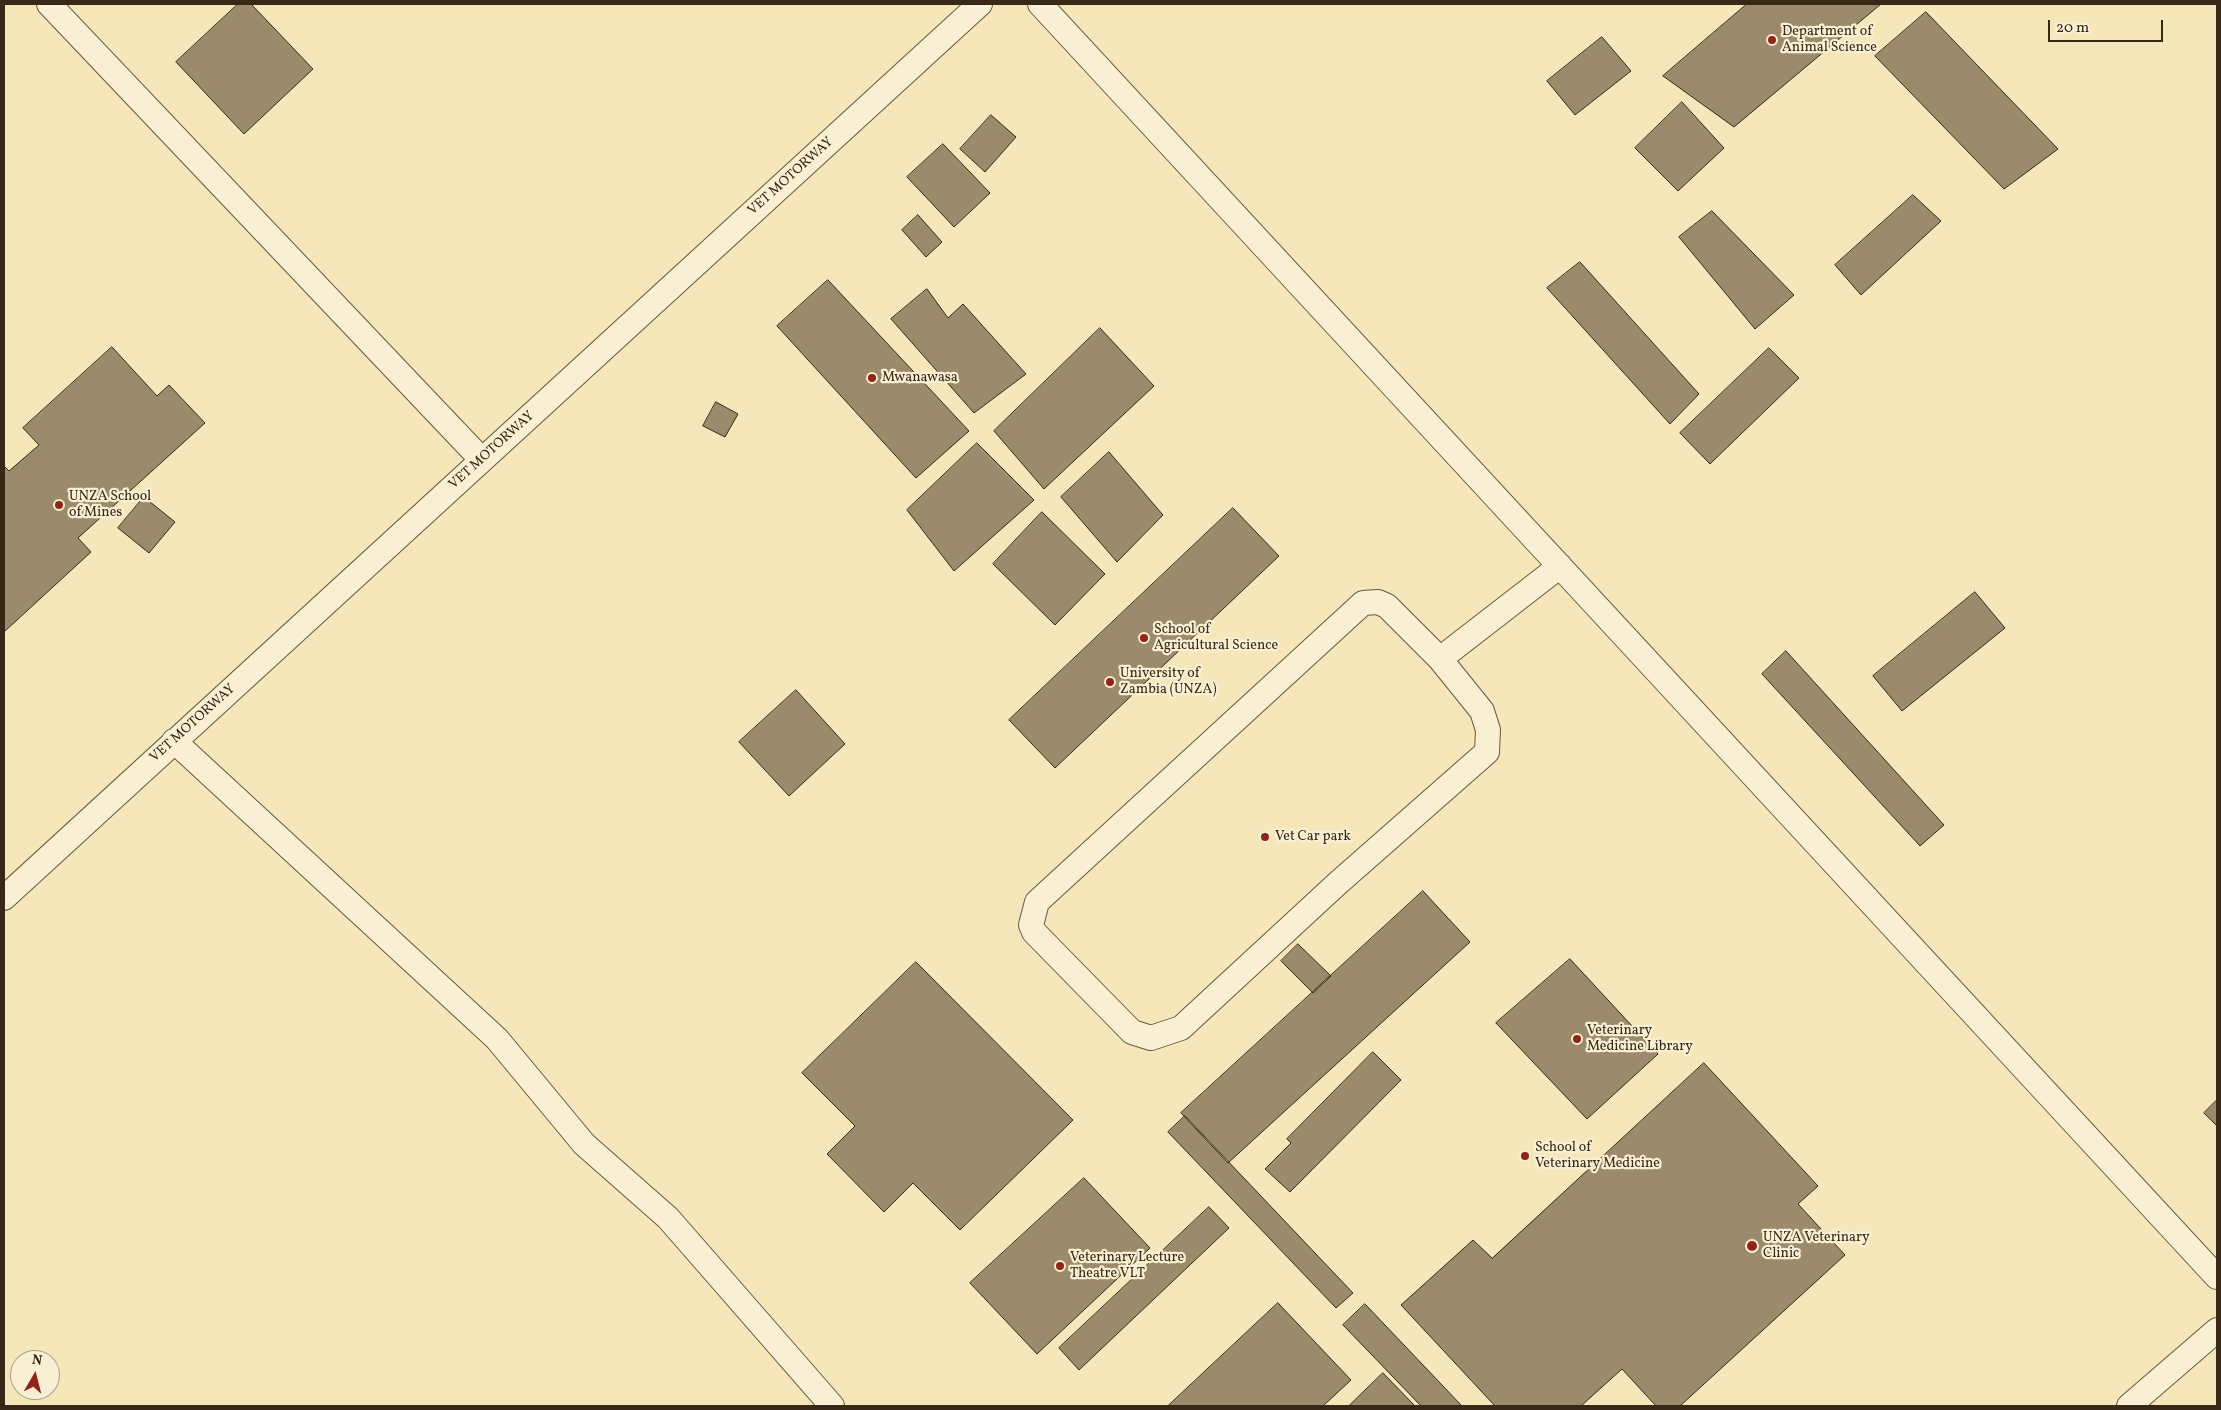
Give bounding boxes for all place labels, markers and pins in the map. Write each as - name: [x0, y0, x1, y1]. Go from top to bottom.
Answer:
- place label: Department of Animal Science: [1782, 24, 1877, 56]
- marker: Department of Animal Science: [1766, 34, 1778, 46]
- place label: Mwanawasa: [882, 370, 958, 386]
- marker: Mwanawasa: [866, 372, 878, 384]
- place label: UNZA School of Mines: [69, 489, 151, 522]
- marker: UNZA School of Mines: [53, 499, 65, 511]
- place label: School of Agricultural Science: [1154, 622, 1278, 654]
- marker: School of Agricultural Science: [1138, 632, 1150, 644]
- place label: University of Zambia (UNZA): [1120, 666, 1217, 699]
- marker: University of Zambia (UNZA): [1104, 676, 1116, 688]
- place label: Vet Car park: [1275, 829, 1351, 845]
- marker: Vet Car park: [1259, 831, 1271, 843]
- place label: Veterinary Medicine Library: [1587, 1023, 1693, 1056]
- marker: Veterinary Medicine Library: [1571, 1033, 1583, 1045]
- place label: School of Veterinary Medicine: [1535, 1140, 1660, 1172]
- marker: School of Veterinary Medicine: [1519, 1150, 1531, 1162]
- place label: UNZA Veterinary Clinic: [1763, 1230, 1869, 1262]
- marker: UNZA Veterinary Clinic: [1745, 1239, 1759, 1253]
- place label: Veterinary Lecture Theatre VLT: [1070, 1250, 1184, 1282]
- marker: Veterinary Lecture Theatre VLT: [1054, 1260, 1066, 1272]

